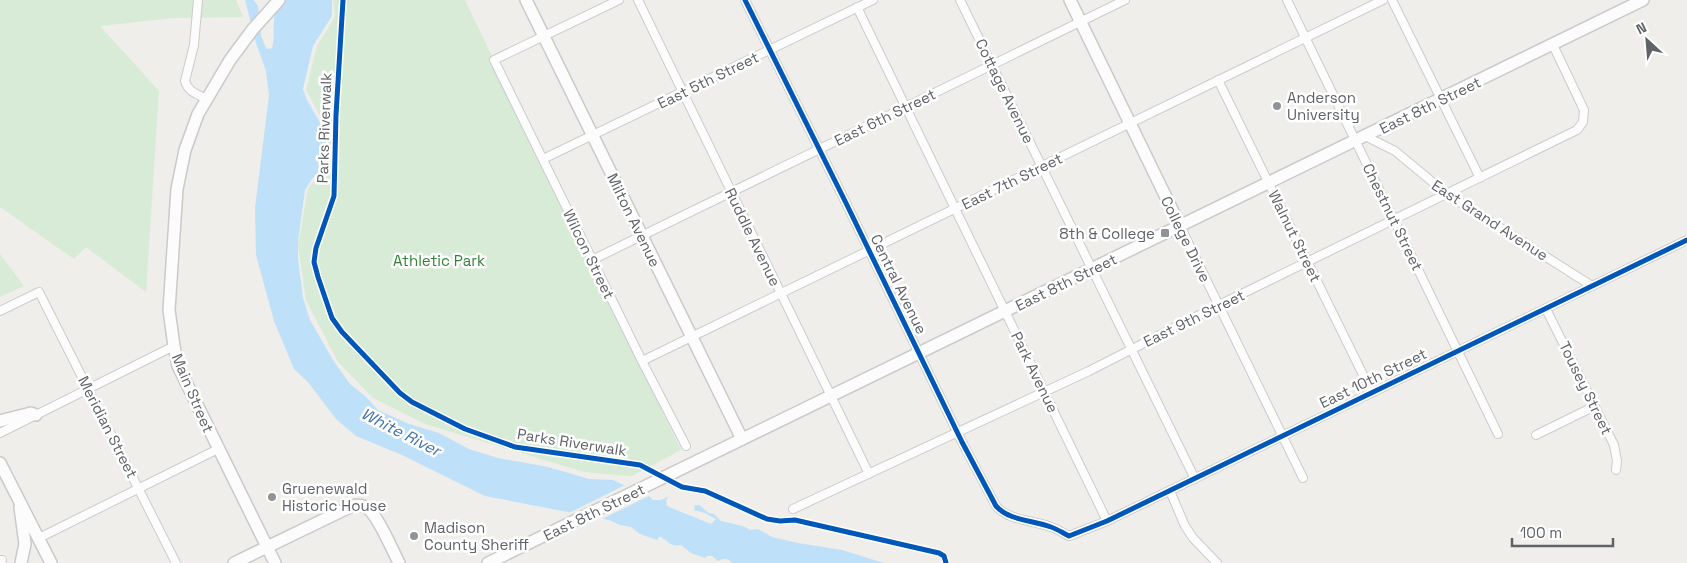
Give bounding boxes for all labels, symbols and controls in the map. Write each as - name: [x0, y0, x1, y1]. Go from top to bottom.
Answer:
- north arrow: [1622, 15, 1672, 65]
- text: N: [1633, 18, 1649, 38]
- street label: Cottage Avenue: [971, 36, 1039, 147]
- street label: East 5th Street: [654, 47, 762, 113]
- street label: Parks Riverwalk: [313, 72, 335, 184]
- street label: East 8th Street: [1376, 72, 1484, 138]
- street label: East 6th Street: [831, 84, 939, 150]
- place label: Anderson University: [1287, 88, 1360, 124]
- marker: Anderson University: [1271, 100, 1283, 112]
- street label: East 7th Street: [959, 148, 1066, 214]
- street label: Chestnut Street: [1359, 160, 1427, 274]
- street label: Milton Avenue: [603, 170, 665, 270]
- street label: East Grand Avenue: [1428, 175, 1552, 265]
- street label: Ruddle Avenue: [721, 185, 785, 289]
- street label: Walnut Street: [1265, 187, 1326, 285]
- street label: College Drive: [1157, 193, 1215, 285]
- street label: Wilcon Street: [559, 206, 619, 302]
- place label: 8th & College: [1059, 224, 1155, 243]
- marker: 8th & College: [1159, 227, 1171, 239]
- street label: Central Avenue: [867, 231, 931, 337]
- street label: East 8th Street: [1012, 249, 1120, 315]
- park label: Athletic Park: [393, 251, 485, 270]
- street label: East 9th Street: [1140, 285, 1248, 351]
- street label: Park Avenue: [1007, 328, 1063, 416]
- street label: Tousey Street: [1555, 338, 1617, 438]
- street label: East 10th Street: [1316, 344, 1430, 412]
- street label: Main Street: [168, 351, 218, 436]
- street label: Meridian Street: [74, 373, 142, 481]
- water label: White River: [358, 403, 446, 462]
- street label: Parks Riverwalk: [516, 424, 628, 460]
- place label: Gruenewald Historic House: [282, 479, 386, 515]
- street label: East 8th Street: [540, 479, 648, 545]
- marker: Gruenewald Historic House: [266, 491, 278, 503]
- scale bar: [1512, 516, 1613, 548]
- place label: Madison County Sheriff: [424, 518, 530, 554]
- text: 100 m: [1520, 523, 1562, 542]
- marker: Madison County Sheriff: [408, 530, 420, 542]

